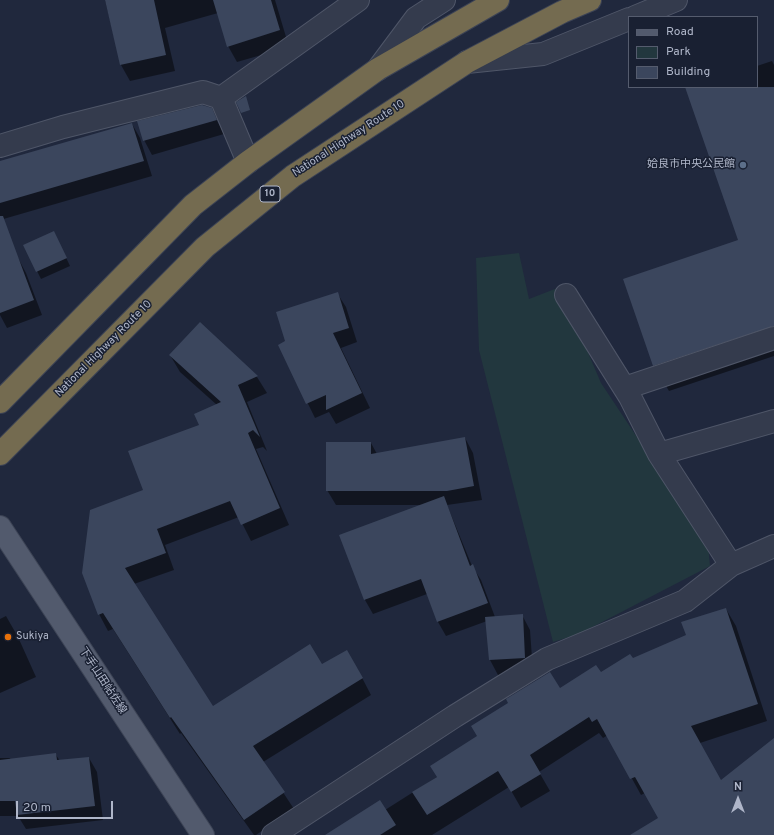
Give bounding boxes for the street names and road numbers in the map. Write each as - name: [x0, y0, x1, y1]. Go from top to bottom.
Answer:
- street label: National Highway Route 10: [290, 98, 408, 180]
- road number: 10: [260, 186, 280, 202]
- street label: National Highway Route 10: [53, 298, 155, 400]
- street label: 下手山田帖佐線: [75, 645, 129, 717]

